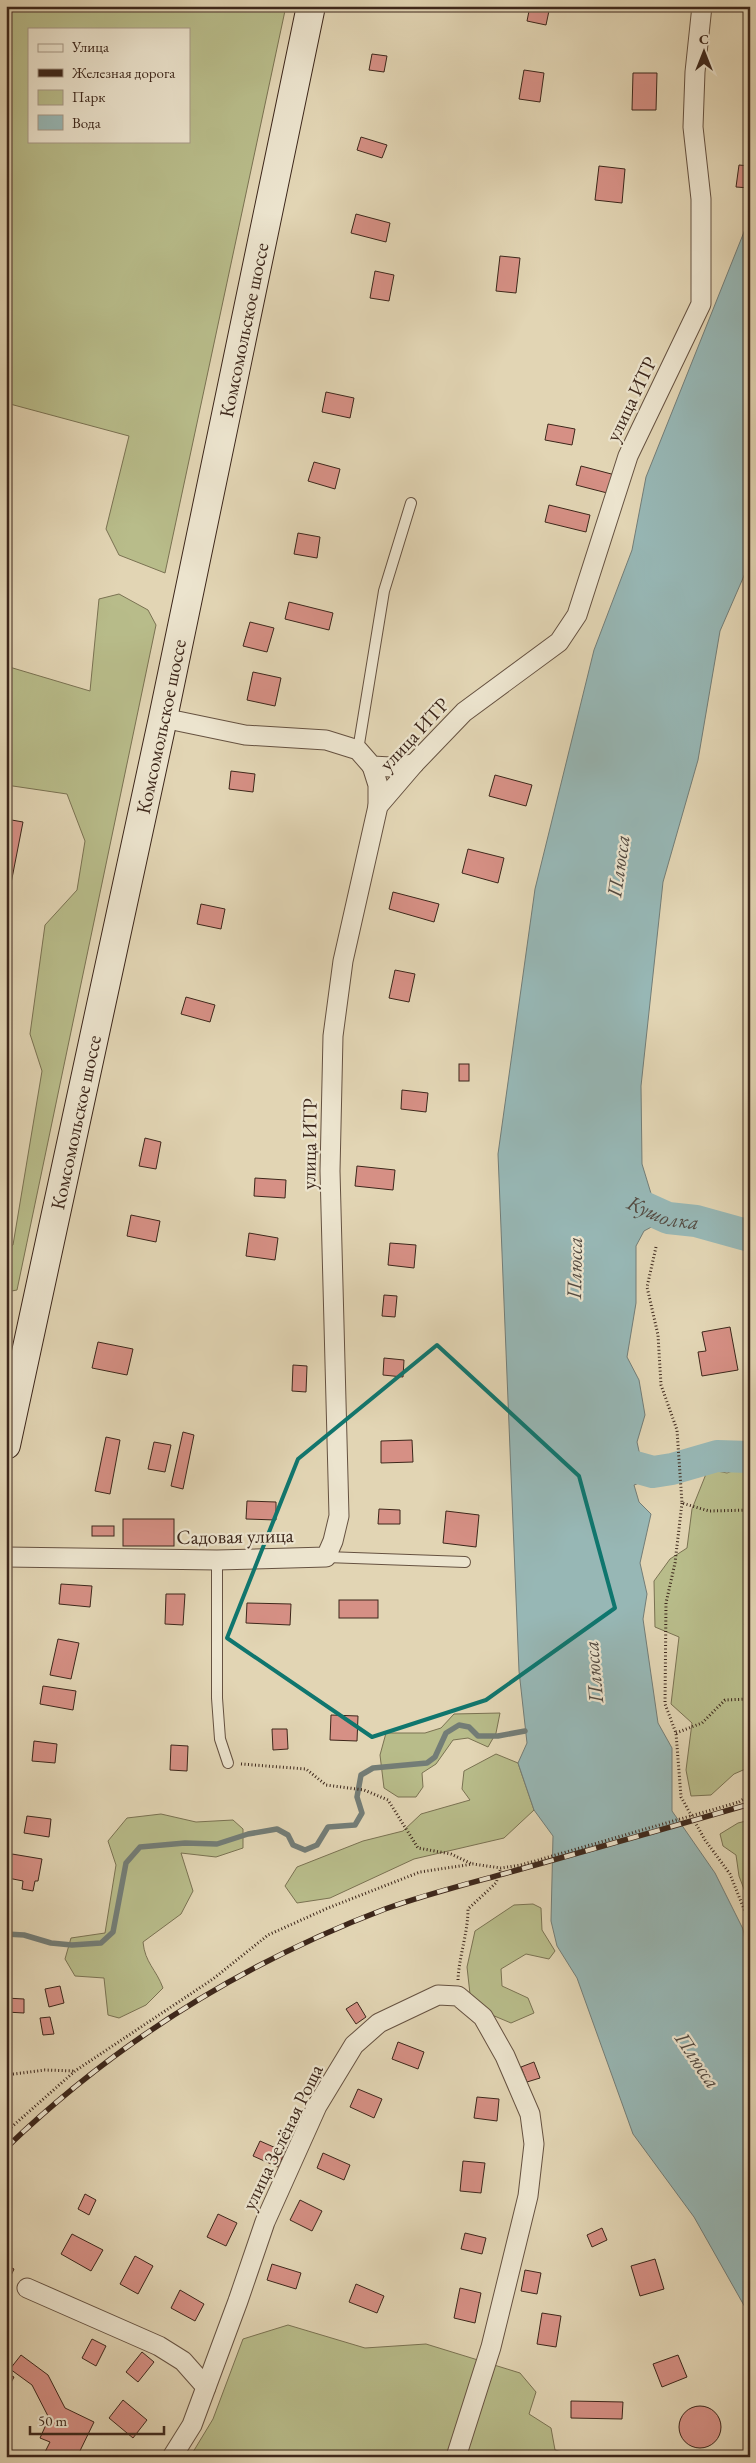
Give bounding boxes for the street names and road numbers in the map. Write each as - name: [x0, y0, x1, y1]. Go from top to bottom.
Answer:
- street label: Комсомольское шоссе: [213, 240, 275, 420]
- street label: улица ИТР: [599, 352, 663, 446]
- street label: Комсомольское шоссе: [130, 637, 192, 816]
- street label: улица ИТР: [373, 692, 455, 776]
- street label: Комсомольское шоссе: [44, 1033, 107, 1212]
- street label: улица ИТР: [295, 1098, 323, 1190]
- street label: Садовая улица: [176, 1522, 294, 1550]
- street label: улица Зелёная Роща: [235, 2060, 329, 2214]

